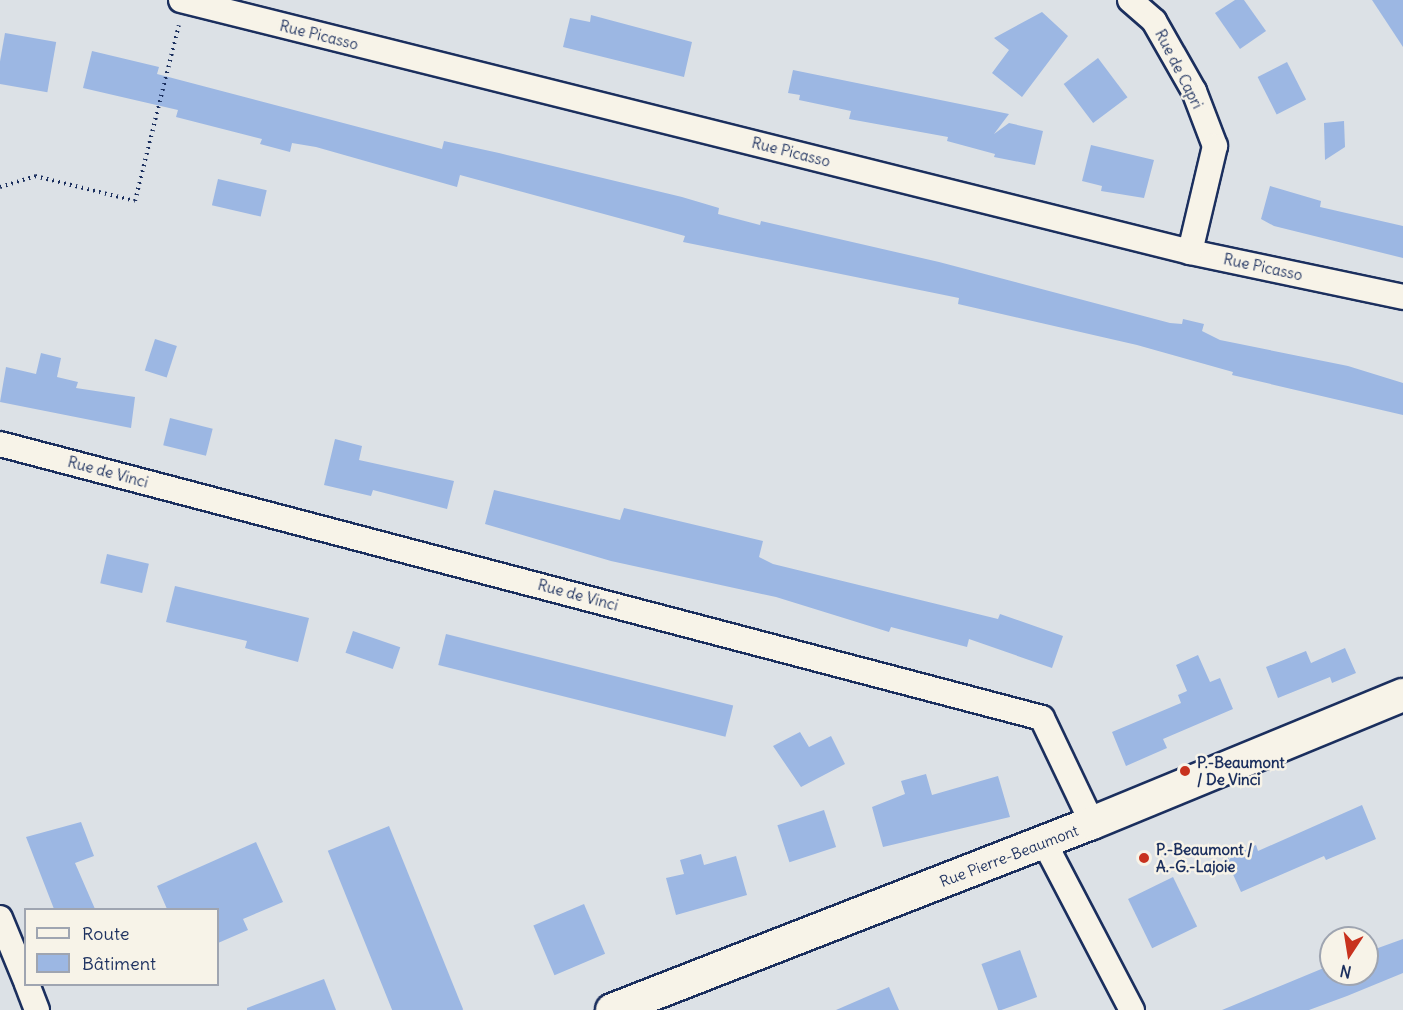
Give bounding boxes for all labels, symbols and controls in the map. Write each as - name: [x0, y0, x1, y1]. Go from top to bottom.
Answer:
- street label: Rue Picasso: [278, 17, 360, 53]
- street label: Rue de Capri: [1151, 26, 1207, 112]
- street label: Rue Picasso: [750, 134, 832, 170]
- street label: Rue Picasso: [1222, 250, 1304, 284]
- street label: Rue de Vinci: [66, 453, 150, 491]
- street label: Rue de Vinci: [536, 576, 620, 614]
- place label: P.-Beaumont / De Vinci: [1197, 753, 1285, 788]
- marker: P.-Beaumont / De Vinci: [1178, 764, 1192, 778]
- street label: Rue Pierre-Beaumont: [937, 821, 1081, 891]
- place label: P.-Beaumont / A.-G.-Lajoie: [1156, 840, 1253, 875]
- marker: P.-Beaumont / A.-G.-Lajoie: [1137, 851, 1151, 865]
- legend: [24, 908, 219, 986]
- text: Route: [82, 922, 130, 945]
- north arrow: [1319, 926, 1379, 986]
- text: Bâtiment: [82, 952, 156, 975]
- text: N: [1338, 961, 1353, 983]

